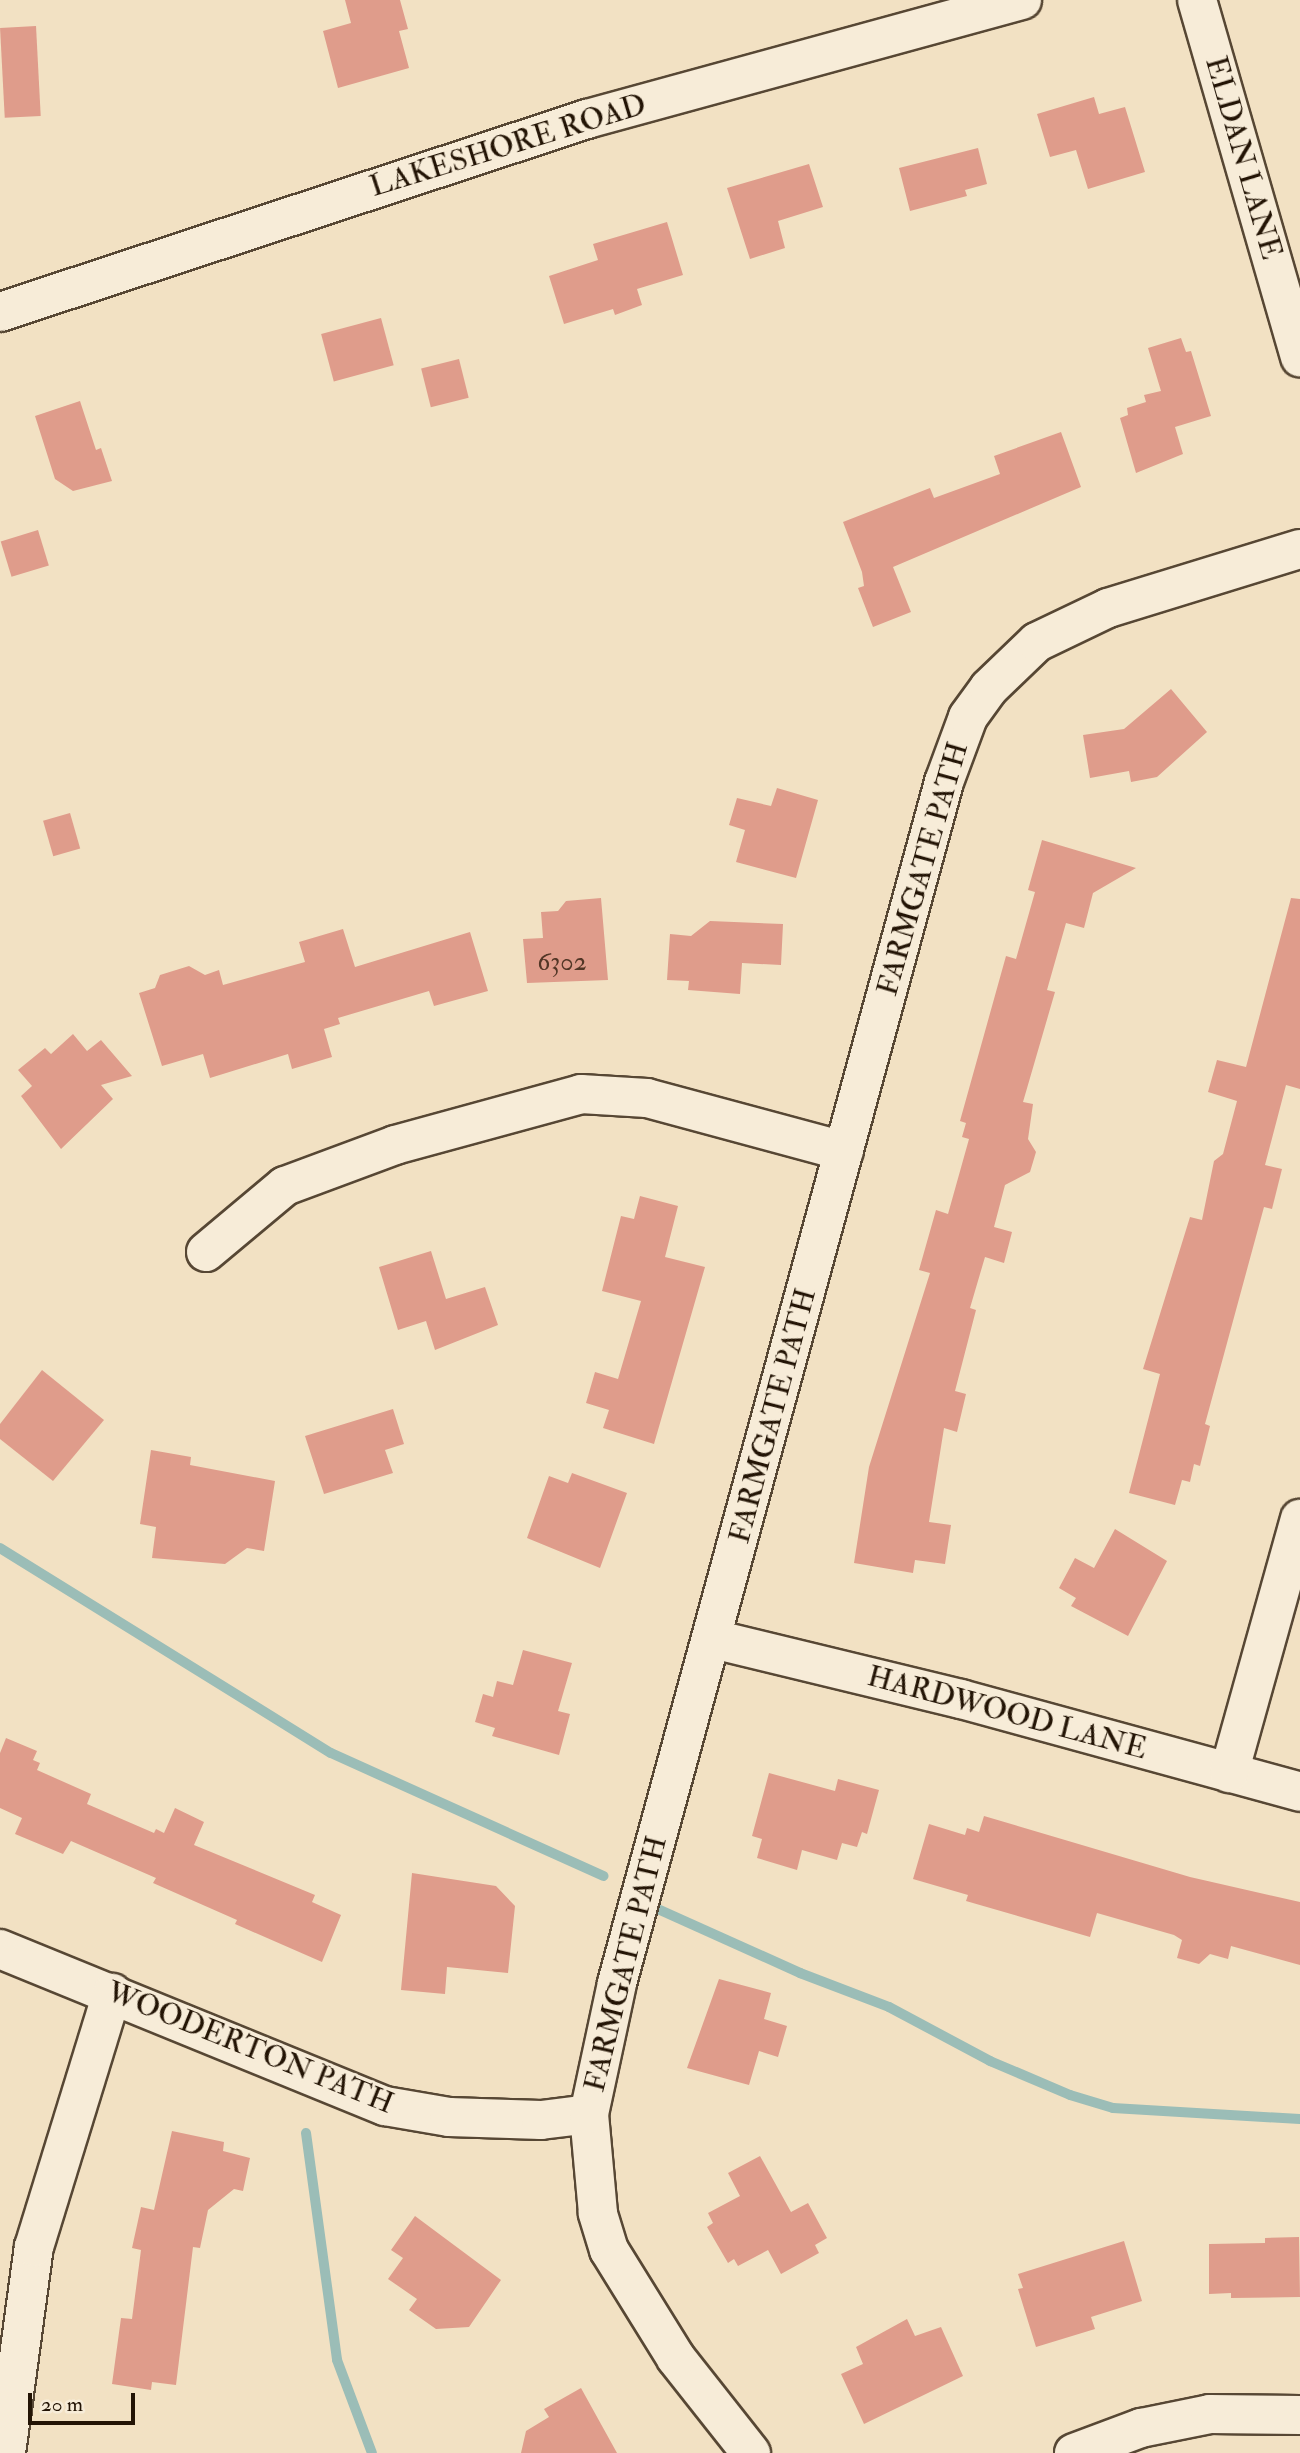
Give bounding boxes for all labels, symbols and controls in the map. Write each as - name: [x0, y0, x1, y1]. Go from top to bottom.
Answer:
- street label: ELDAN LANE: [1197, 52, 1289, 264]
- street label: LAKESHORE ROAD: [366, 87, 650, 205]
- street label: FARMGATE PATH: [870, 738, 976, 1000]
- house number: 6302: [537, 947, 587, 979]
- street label: FARMGATE PATH: [722, 1285, 824, 1547]
- street label: HARDWOOD LANE: [863, 1658, 1151, 1768]
- street label: FARMGATE PATH: [577, 1832, 675, 2096]
- street label: WOODERTON PATH: [101, 1974, 399, 2122]
- scale bar: [32, 2380, 138, 2424]
- text: 20 m: [41, 2391, 83, 2418]

